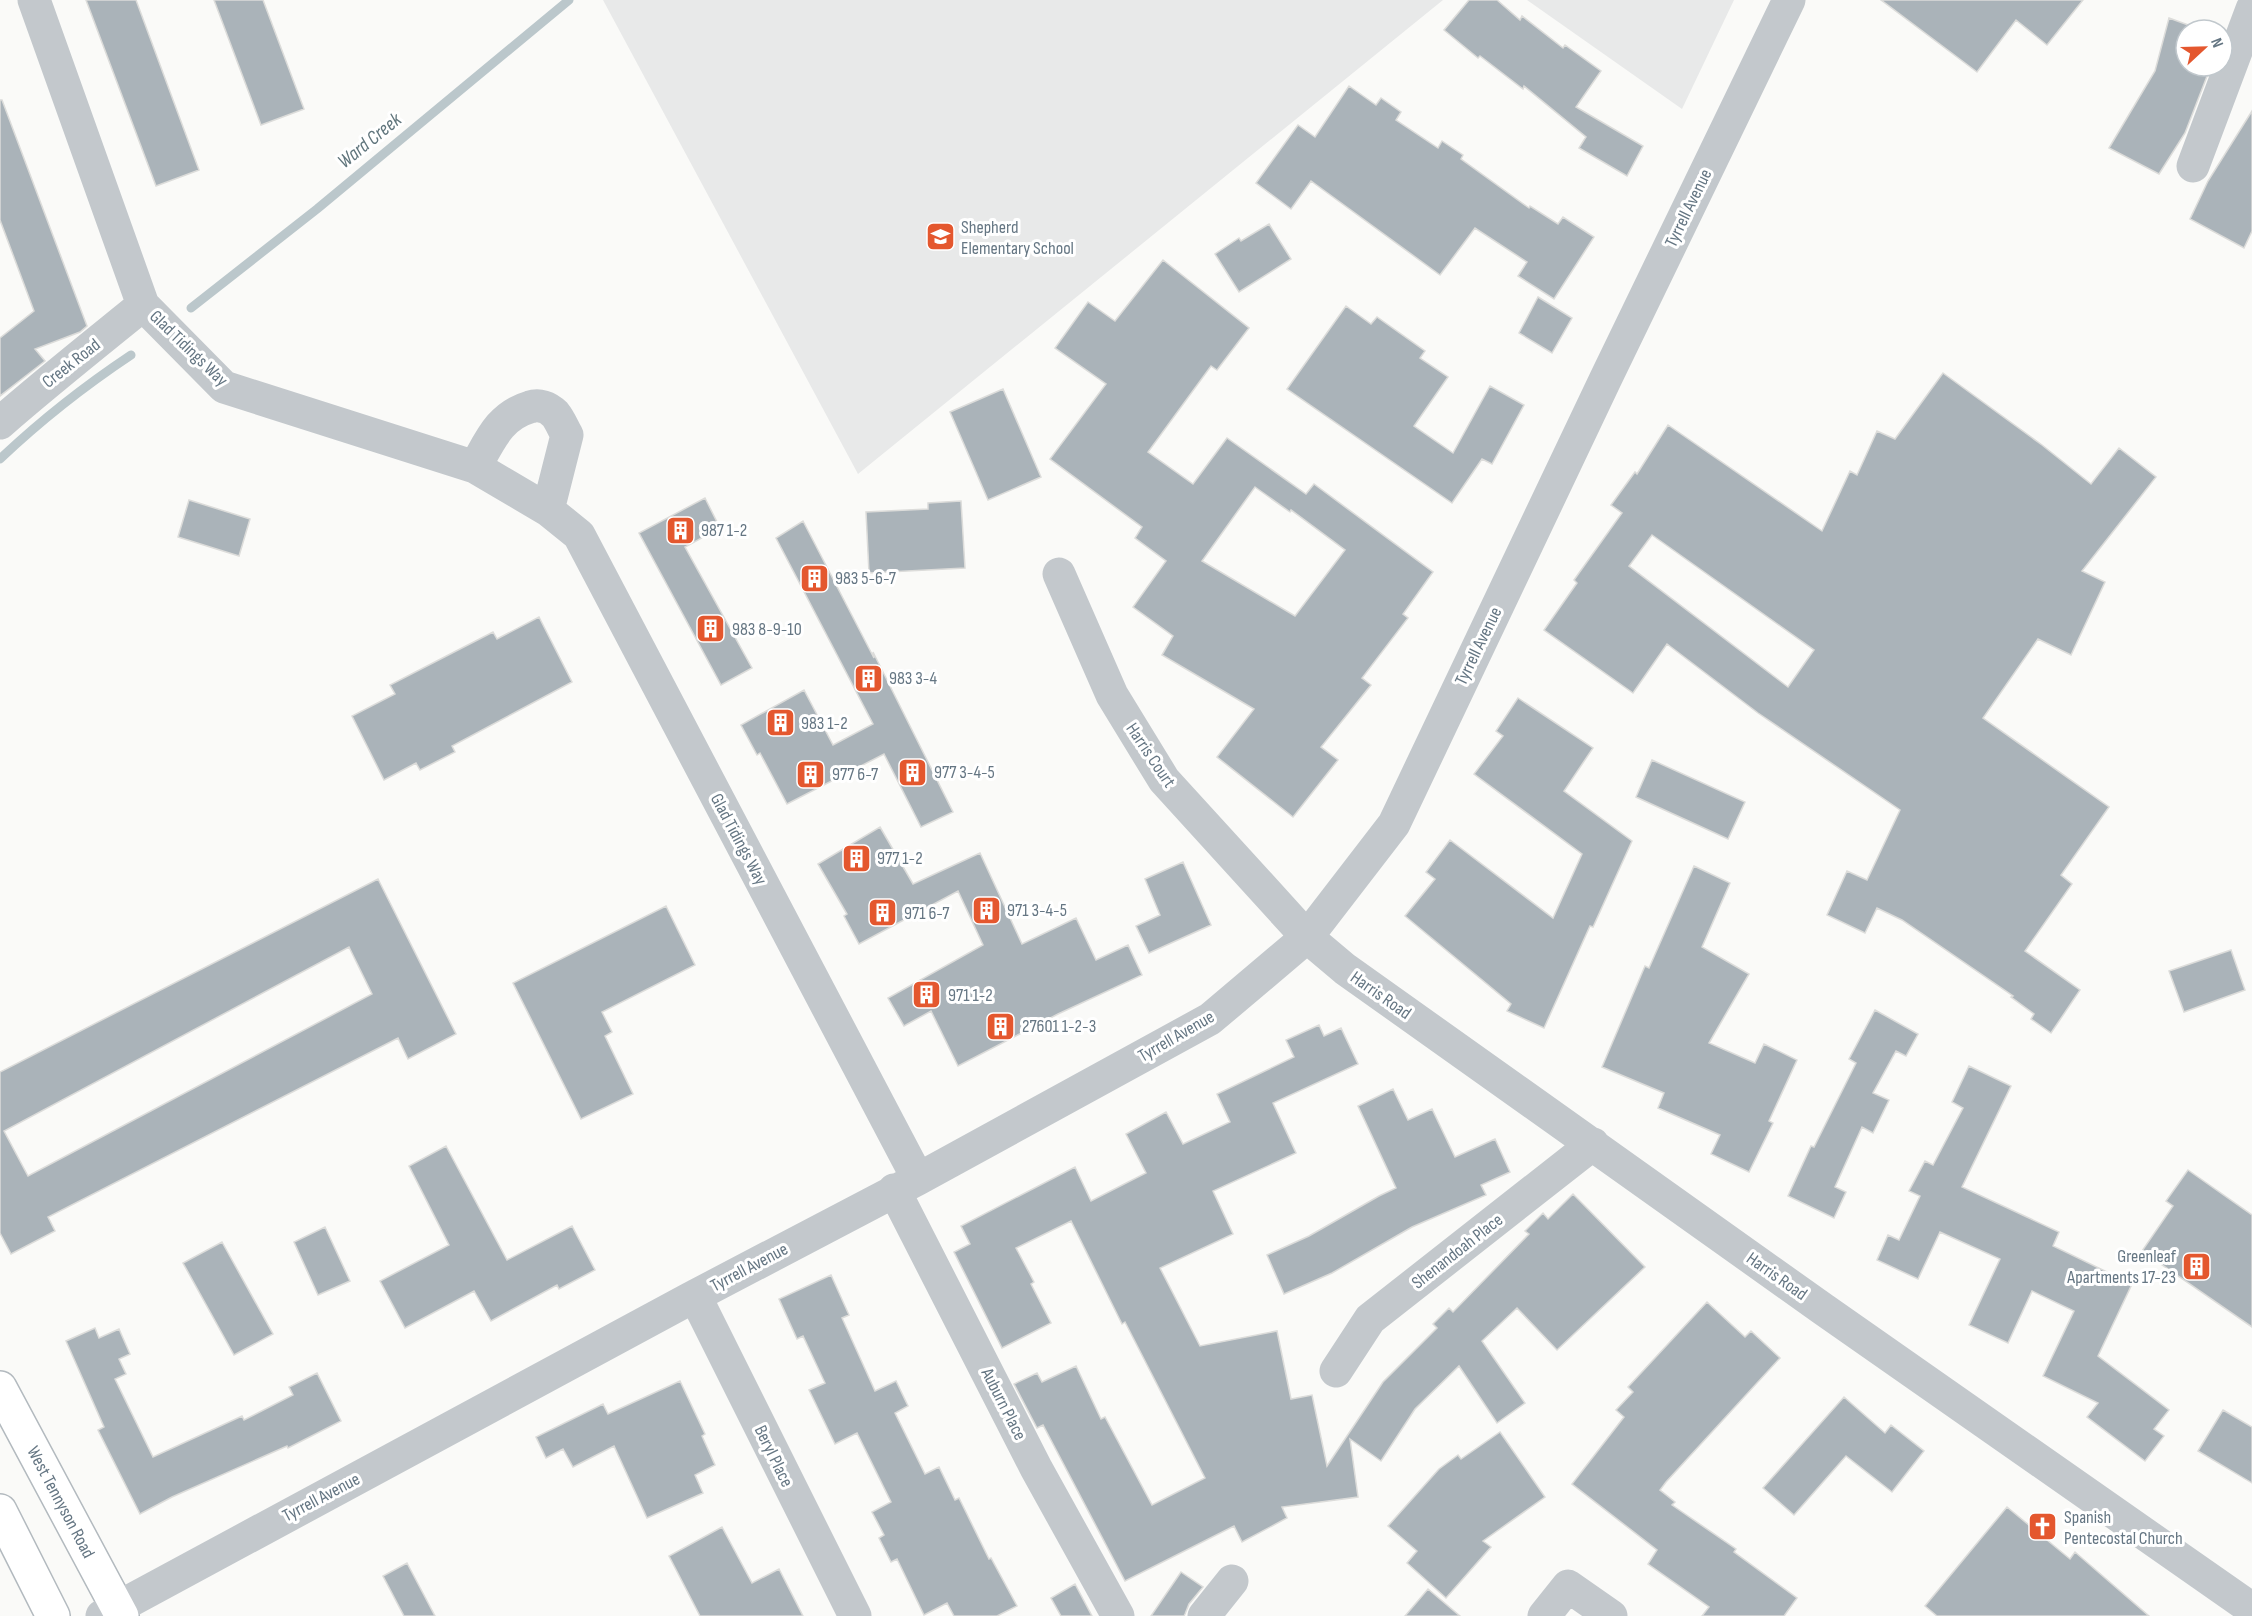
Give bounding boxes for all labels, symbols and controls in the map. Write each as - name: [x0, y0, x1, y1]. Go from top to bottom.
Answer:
- north arrow: [2174, 18, 2234, 78]
- text: N: [2206, 35, 2227, 50]
- water label: Ward Creek: [333, 108, 407, 174]
- street label: Tyrrell Avenue: [1661, 166, 1716, 251]
- place label: Shepherd Elementary School: [961, 217, 1074, 259]
- school or university icon: Shepherd Elementary School: [924, 221, 956, 253]
- street label: Glad Tidings Way: [145, 306, 232, 391]
- street label: Creek Road: [38, 334, 104, 393]
- building icon: 987 1-2: [664, 514, 696, 546]
- place label: 987 1-2: [701, 520, 747, 541]
- building icon: 983 5-6-7: [798, 562, 830, 594]
- place label: 983 5-6-7: [835, 568, 897, 589]
- street label: Tyrrell Avenue: [1451, 604, 1506, 689]
- building icon: 983 8-9-10: [695, 613, 727, 645]
- place label: 983 8-9-10: [732, 619, 802, 640]
- building icon: 983 3-4: [852, 662, 884, 694]
- place label: 983 3-4: [889, 668, 937, 689]
- building icon: 983 1-2: [764, 707, 796, 739]
- place label: 983 1-2: [801, 713, 848, 734]
- street label: Harris Court: [1121, 719, 1180, 792]
- building icon: 977 3-4-5: [897, 756, 929, 788]
- building icon: 977 6-7: [795, 758, 827, 790]
- place label: 977 3-4-5: [934, 762, 995, 783]
- place label: 977 6-7: [832, 764, 879, 785]
- street label: Glad Tidings Way: [706, 790, 771, 889]
- building icon: 977 1-2: [840, 842, 872, 874]
- place label: 977 1-2: [877, 848, 923, 869]
- building icon: 971 3-4-5: [970, 894, 1002, 926]
- building icon: 971 6-7: [867, 897, 899, 929]
- place label: 971 3-4-5: [1007, 900, 1067, 921]
- place label: 971 6-7: [904, 903, 950, 924]
- street label: Harris Road: [1346, 967, 1415, 1024]
- building icon: 971 1-2: [911, 979, 943, 1011]
- place label: 971 1-2: [948, 985, 993, 1006]
- street label: Tyrrell Avenue: [1134, 1006, 1218, 1067]
- building icon: 27601 1-2-3: [985, 1010, 1017, 1042]
- place label: 27601 1-2-3: [1022, 1016, 1096, 1037]
- street label: Shenandoah Place: [1408, 1209, 1507, 1293]
- street label: Tyrrell Avenue: [707, 1238, 791, 1297]
- place label: Greenleaf Apartments 17-23: [2066, 1246, 2177, 1288]
- street label: Harris Road: [1742, 1248, 1811, 1305]
- building icon: Greenleaf Apartments 17-23: [2181, 1250, 2213, 1282]
- street label: Auburn Place: [976, 1364, 1031, 1444]
- street label: Beryl Place: [750, 1422, 797, 1490]
- street label: West Tennyson Road: [22, 1443, 99, 1562]
- street label: Tyrrell Avenue: [279, 1468, 363, 1527]
- place label: Spanish Pentecostal Church: [2064, 1507, 2183, 1549]
- church icon: Spanish Pentecostal Church: [2027, 1511, 2059, 1543]

